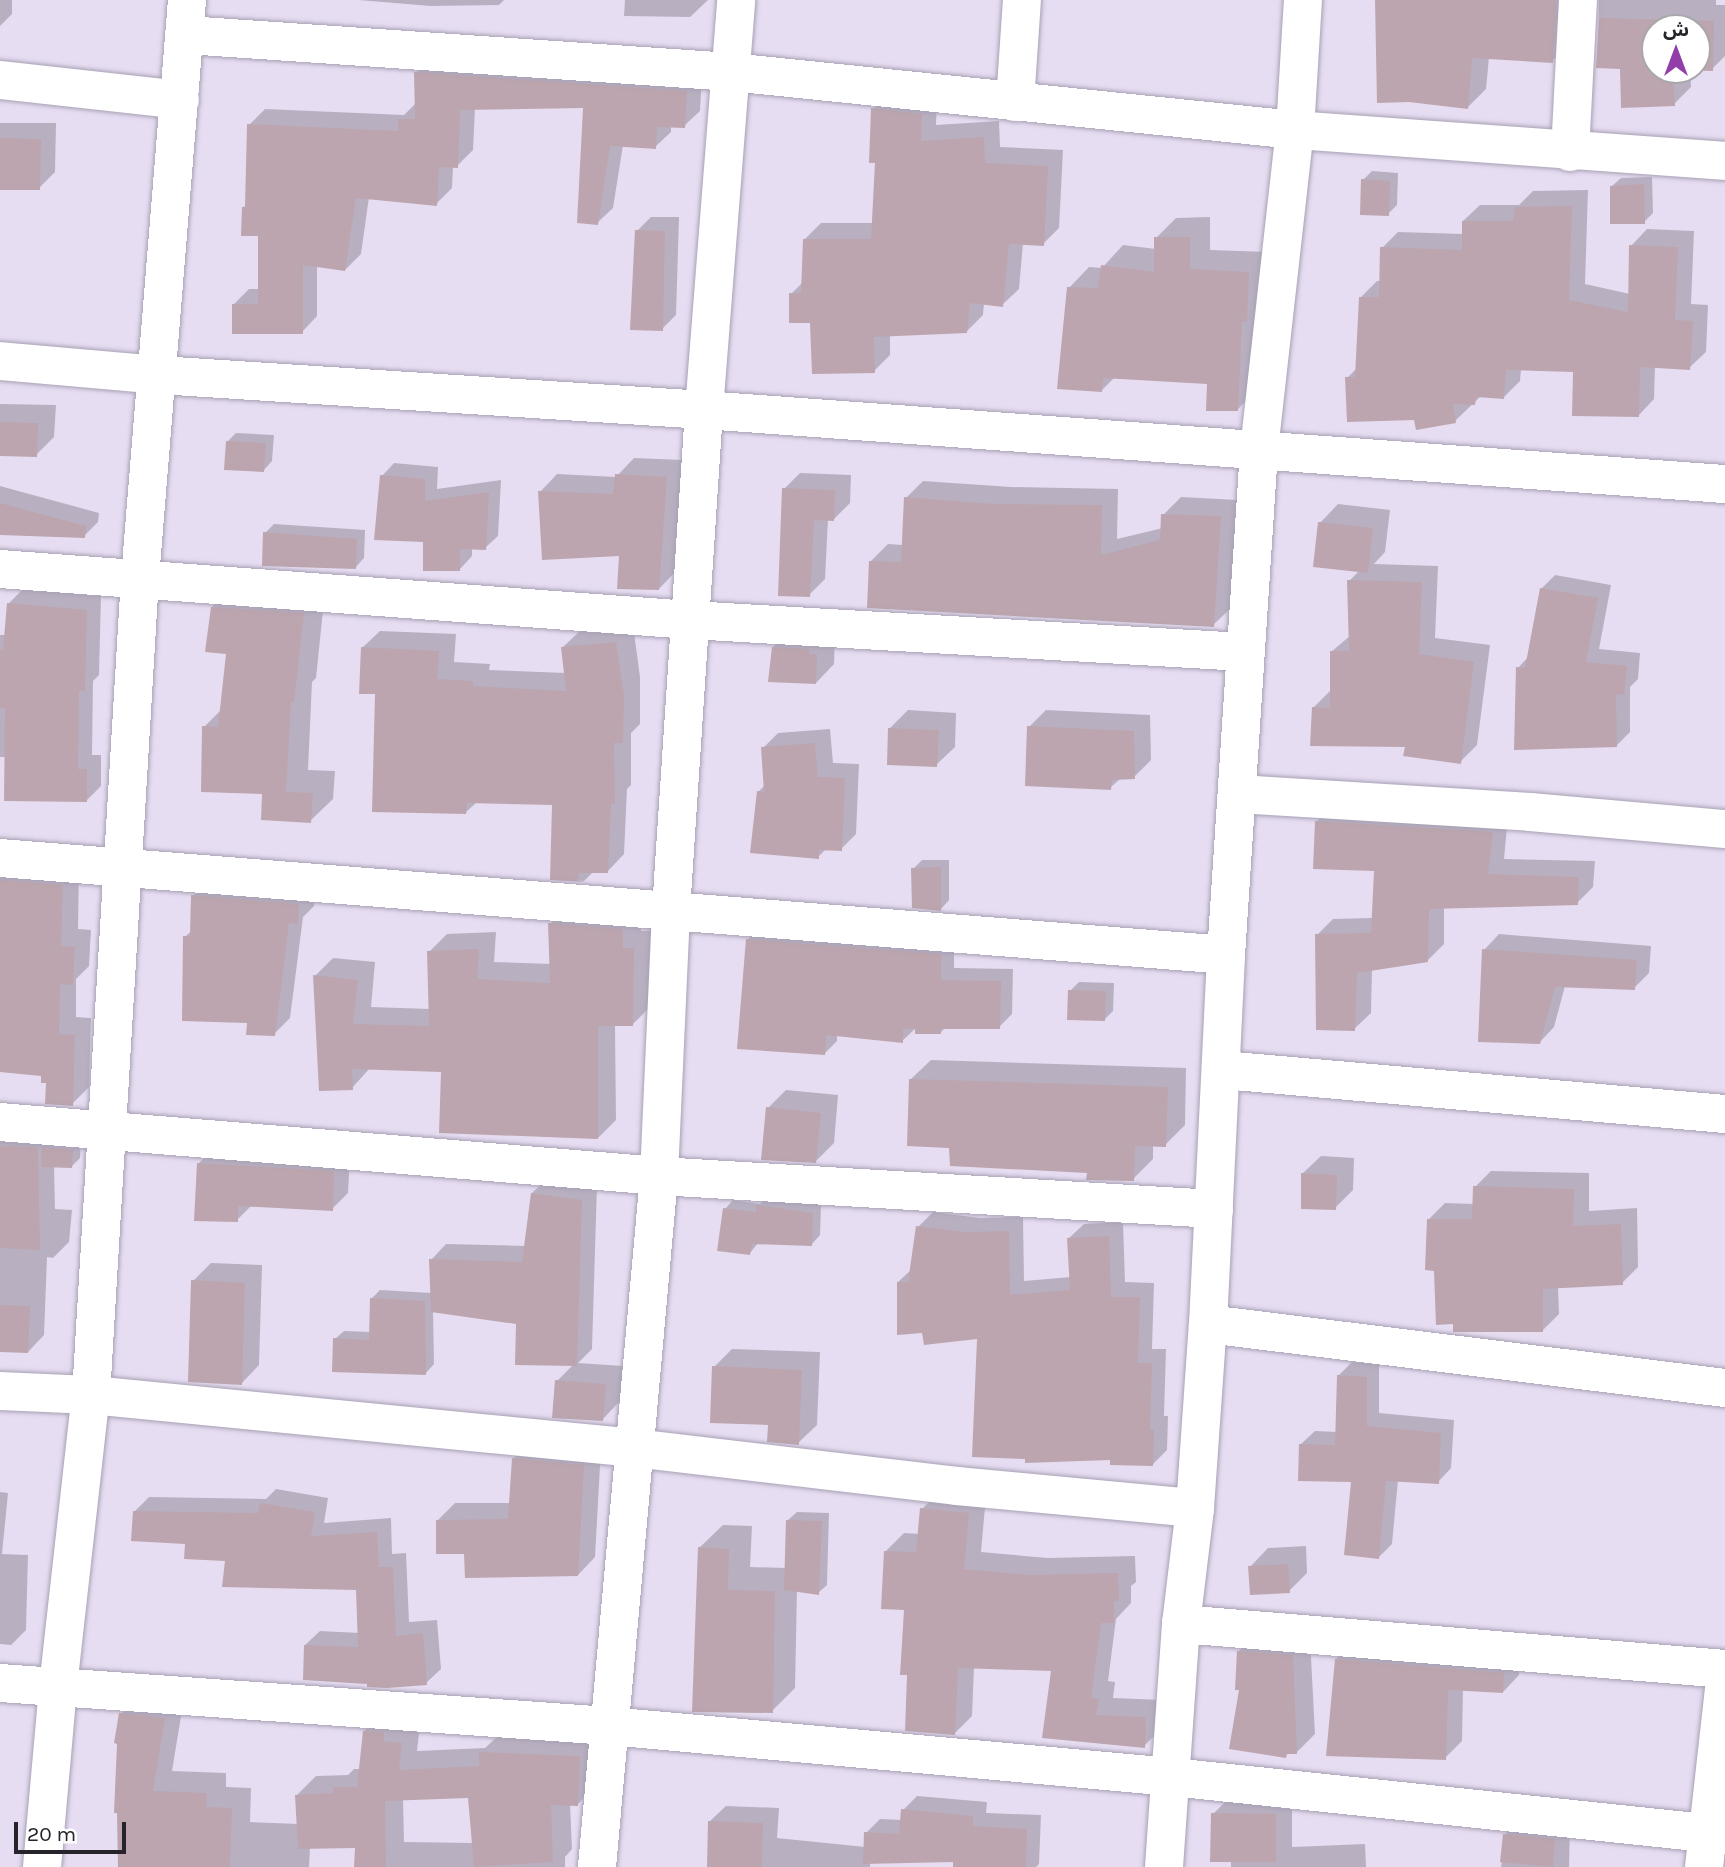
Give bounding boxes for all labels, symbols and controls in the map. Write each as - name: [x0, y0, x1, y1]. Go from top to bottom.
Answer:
- north arrow: [1641, 14, 1711, 84]
- text: ش: [1663, 19, 1689, 41]
- scale bar: [18, 1808, 130, 1852]
- text: 20 m: [27, 1822, 76, 1846]

